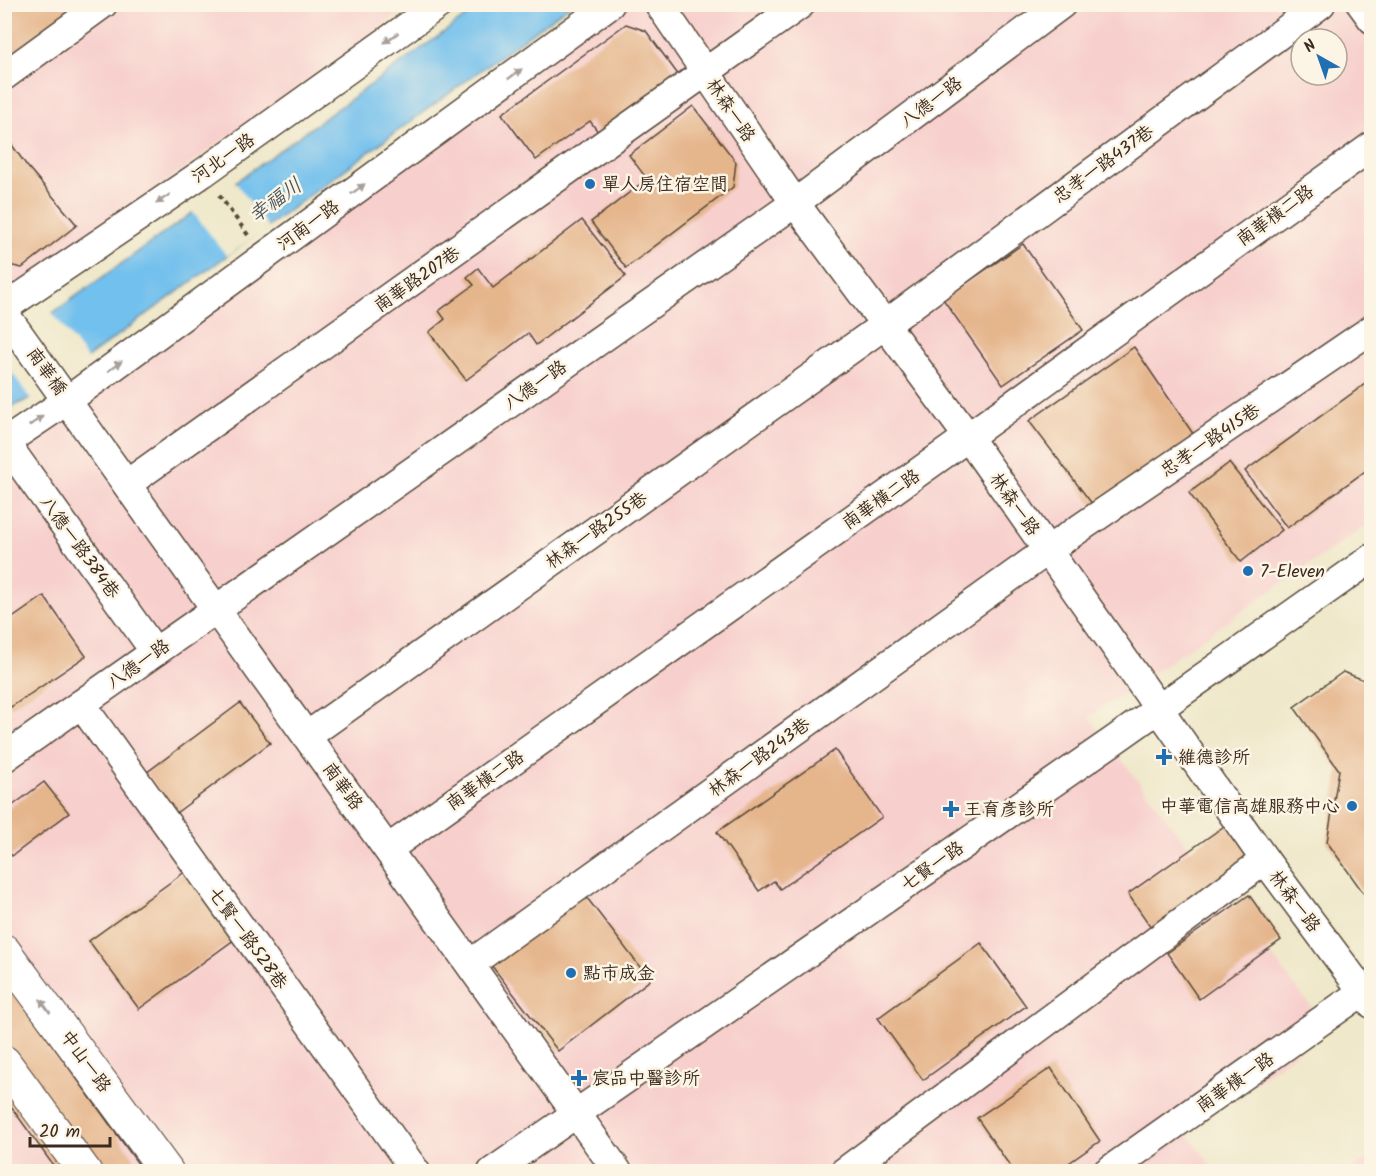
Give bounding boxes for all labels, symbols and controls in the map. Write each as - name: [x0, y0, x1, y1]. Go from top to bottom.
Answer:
- north arrow: [1289, 27, 1349, 87]
- one-way arrow: [384, 32, 399, 44]
- text: N: [1298, 34, 1322, 59]
- one-way arrow: [507, 68, 523, 80]
- street label: 八德一路: [894, 70, 969, 136]
- street label: 林森一路: [698, 73, 762, 149]
- street label: 忠孝一路437巷: [1047, 119, 1160, 212]
- street label: 河北一路: [186, 127, 262, 192]
- water label: 幸福川: [243, 170, 311, 232]
- place label: 單人房住宿空間: [602, 171, 728, 200]
- marker: 單人房住宿空間: [583, 177, 597, 191]
- street label: 南華橫二路: [1231, 178, 1321, 254]
- one-way arrow: [349, 183, 365, 195]
- street label: 河南一路: [271, 193, 347, 259]
- one-way arrow: [155, 194, 172, 205]
- street label: 南華路207巷: [369, 240, 467, 321]
- street label: 南華橋: [18, 342, 73, 402]
- street label: 八德一路: [498, 354, 574, 419]
- one-way arrow: [108, 360, 123, 372]
- street label: 忠孝一路415巷: [1155, 397, 1267, 485]
- one-way arrow: [28, 416, 45, 427]
- street label: 南華橫二路: [837, 463, 927, 538]
- street label: 林森一路: [981, 467, 1046, 543]
- street label: 林森一路255巷: [539, 485, 654, 577]
- street label: 八德一路384巷: [31, 490, 126, 605]
- place label: 7-Eleven: [1260, 558, 1325, 587]
- marker: 7-Eleven: [1241, 564, 1255, 578]
- street label: 八德一路: [101, 633, 177, 698]
- street label: 林森一路243巷: [703, 711, 817, 805]
- street label: 南華橫二路: [441, 744, 531, 819]
- place label: 維德診所: [1178, 744, 1250, 773]
- marker: 維德診所: [1155, 748, 1173, 766]
- street label: 南華路: [314, 757, 369, 817]
- place label: 中華電信高雄服務中心: [1160, 793, 1340, 822]
- place label: 王育彥診所: [964, 796, 1054, 825]
- marker: 中華電信高雄服務中心: [1345, 799, 1359, 813]
- marker: 王育彥診所: [942, 800, 960, 818]
- street label: 七賢一路: [895, 835, 971, 900]
- street label: 林森一路: [1261, 864, 1327, 939]
- street label: 七賢一路528巷: [200, 881, 294, 996]
- place label: 點市成金: [583, 960, 655, 989]
- marker: 點市成金: [564, 966, 578, 980]
- one-way arrow: [39, 998, 51, 1014]
- street label: 中山一路: [52, 1024, 118, 1100]
- street label: 南華橫一路: [1191, 1046, 1281, 1121]
- place label: 宸品中醫診所: [592, 1065, 700, 1094]
- marker: 宸品中醫診所: [570, 1069, 588, 1087]
- scale bar: [30, 1110, 110, 1148]
- text: 20 m: [39, 1118, 80, 1147]

